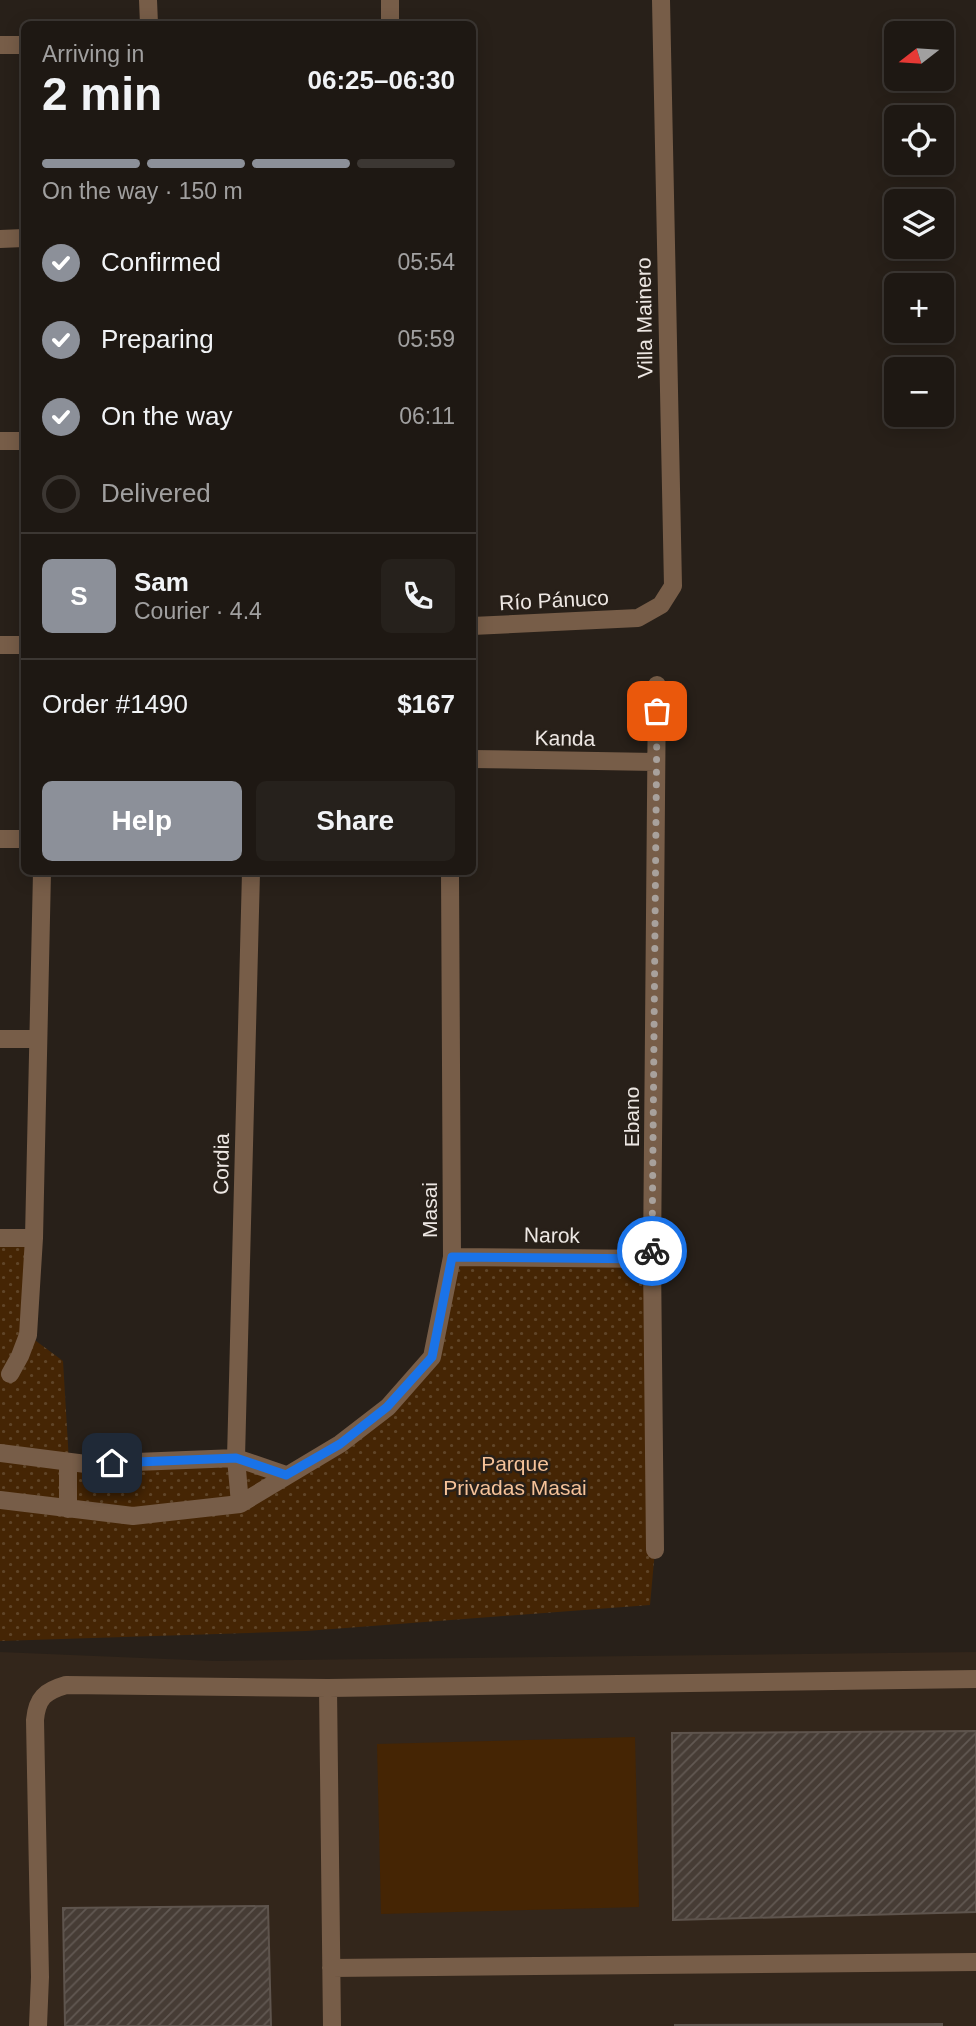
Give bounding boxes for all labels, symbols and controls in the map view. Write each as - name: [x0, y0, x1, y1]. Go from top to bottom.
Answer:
- north arrow: [884, 21, 954, 91]
- map controls: [884, 21, 954, 427]
- text: Arriving in: [42, 41, 144, 67]
- text: 06:25–06:30: [308, 65, 455, 95]
- text: 2 min: [42, 68, 162, 120]
- button: locate: [884, 105, 954, 175]
- text: On the way · 150 m: [42, 178, 243, 204]
- button: layers: [884, 189, 954, 259]
- icon: check: [42, 244, 80, 282]
- text: Confirmed: [101, 247, 221, 277]
- text: 05:54: [397, 249, 455, 275]
- street label: Villa Mainero: [631, 257, 657, 379]
- button: +: [884, 273, 954, 343]
- icon: check: [42, 321, 80, 359]
- text: Preparing: [101, 324, 214, 354]
- text: 05:59: [397, 326, 455, 352]
- button: −: [884, 357, 954, 427]
- icon: check: [42, 398, 80, 436]
- text: On the way: [101, 401, 233, 431]
- text: 06:11: [399, 403, 455, 429]
- text: Delivered: [101, 478, 211, 508]
- button: phone: [381, 559, 455, 633]
- text: Sam: [134, 567, 189, 597]
- text: S: [70, 581, 88, 611]
- street label: Río Pánuco: [499, 586, 609, 614]
- text: Courier · 4.4: [134, 598, 262, 624]
- pin: [627, 681, 687, 741]
- text: Order #1490: [42, 689, 188, 719]
- text: $167: [397, 689, 455, 719]
- icon: bag: [638, 692, 676, 730]
- street label: Kanda: [534, 726, 596, 750]
- button: Help: [42, 781, 242, 861]
- button: Share: [256, 781, 455, 861]
- street label: Ebano: [620, 1087, 643, 1147]
- street label: Cordia: [209, 1133, 233, 1195]
- street label: Masai: [418, 1182, 441, 1238]
- courier: [617, 1216, 687, 1286]
- street label: Narok: [524, 1223, 581, 1247]
- icon: bike: [633, 1232, 671, 1270]
- pin: [82, 1433, 142, 1493]
- icon: home: [93, 1444, 131, 1482]
- park label: Parque Privadas Masai: [443, 1452, 587, 1499]

